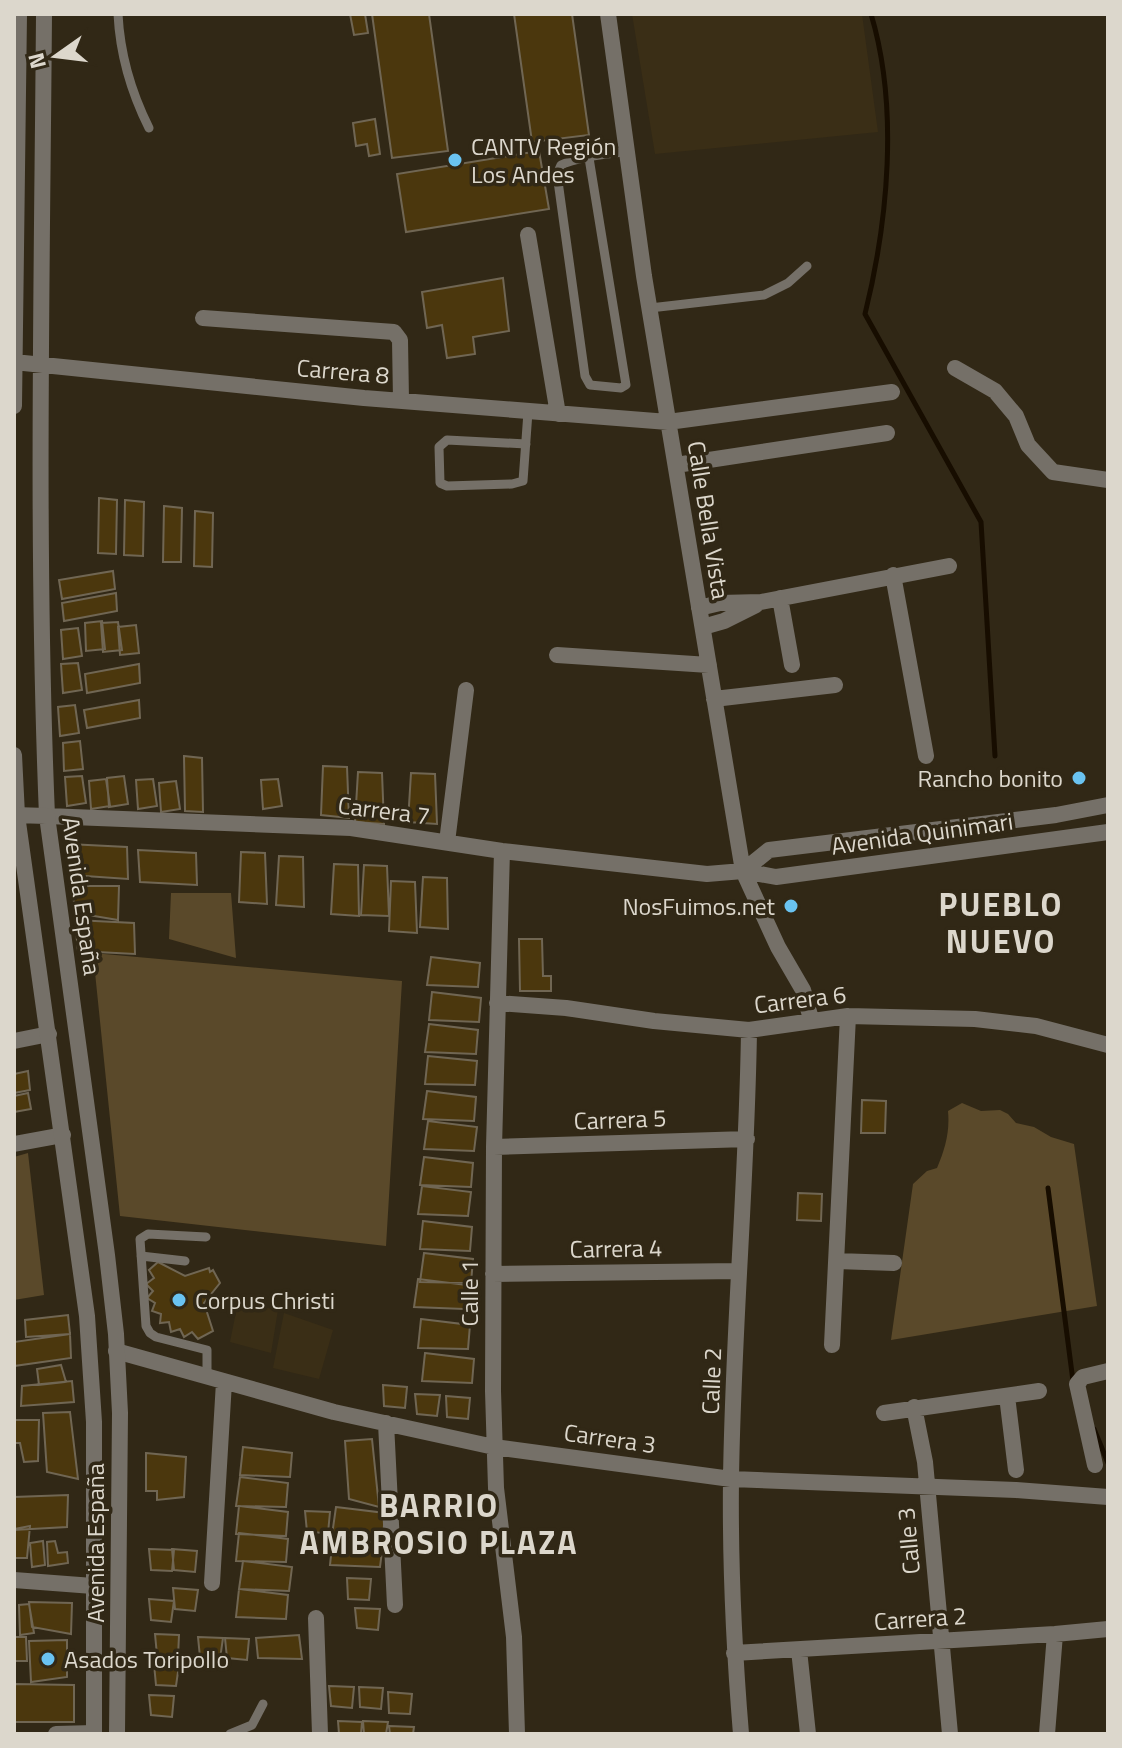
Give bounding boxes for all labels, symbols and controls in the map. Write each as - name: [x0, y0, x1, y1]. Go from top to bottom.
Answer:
- north arrow: [16, 16, 96, 96]
- text: N: [18, 49, 55, 72]
- place label: CANTV Región Los Andes: [471, 128, 616, 192]
- marker: CANTV Región Los Andes: [446, 151, 464, 169]
- street label: Carrera 8: [295, 349, 391, 393]
- street label: Calle Bella Vista: [679, 438, 739, 602]
- place label: Rancho bonito: [917, 760, 1063, 796]
- marker: Rancho bonito: [1070, 769, 1088, 787]
- street label: Carrera 7: [336, 786, 432, 834]
- street label: Avenida Quinimari: [829, 802, 1015, 864]
- street label: Avenida España: [53, 815, 111, 977]
- district label: PUEBLO NUEVO: [939, 880, 1063, 965]
- place label: NosFuimos.net: [622, 888, 776, 924]
- marker: NosFuimos.net: [782, 897, 800, 915]
- street label: Carrera 6: [752, 975, 848, 1023]
- street label: Carrera 5: [573, 1099, 667, 1139]
- street label: Carrera 4: [569, 1229, 663, 1267]
- street label: Calle 1: [451, 1259, 487, 1327]
- place label: Corpus Christi: [195, 1282, 335, 1318]
- marker: Corpus Christi: [170, 1291, 188, 1309]
- street label: Calle 2: [692, 1347, 730, 1415]
- street label: Carrera 3: [562, 1414, 658, 1462]
- street label: Avenida España: [77, 1463, 113, 1623]
- district label: BARRIO AMBROSIO PLAZA: [300, 1481, 578, 1566]
- street label: Calle 3: [887, 1506, 929, 1576]
- street label: Carrera 2: [873, 1597, 967, 1639]
- place label: Asados Toripollo: [64, 1641, 229, 1677]
- marker: Asados Toripollo: [39, 1650, 57, 1668]

